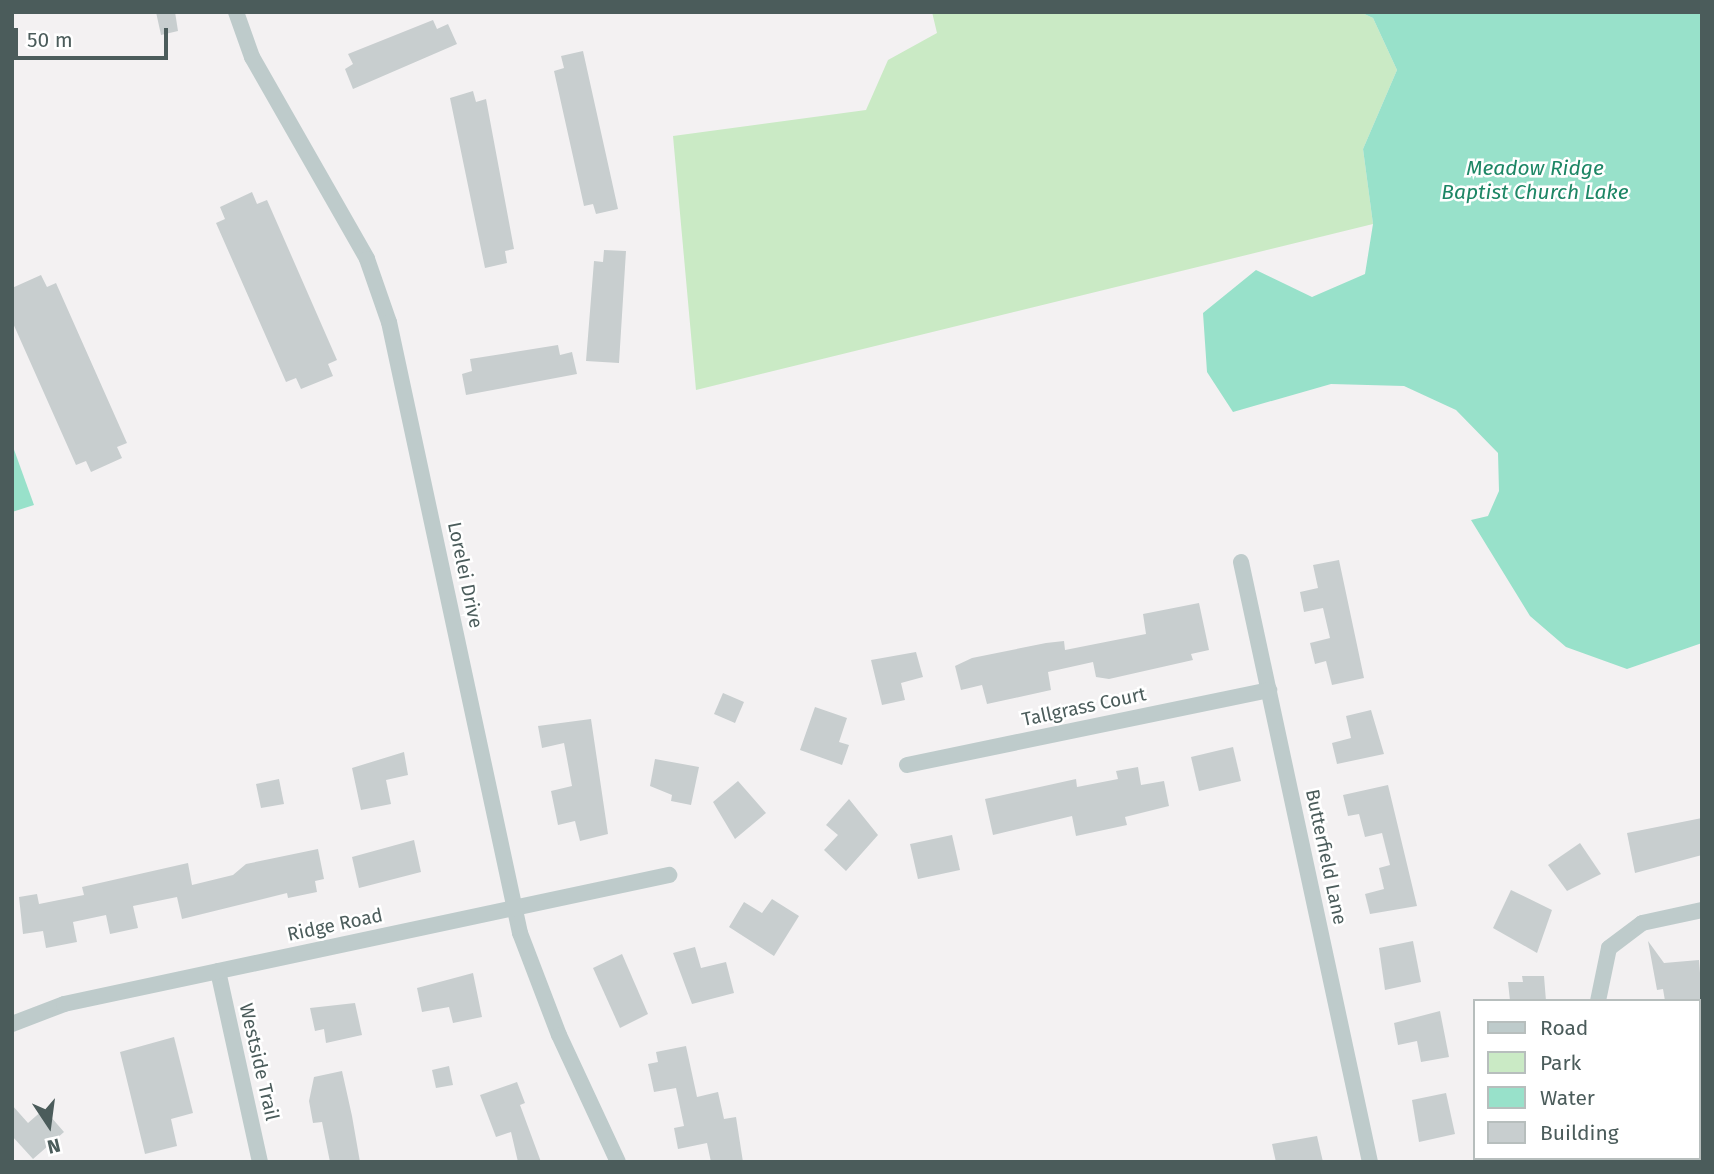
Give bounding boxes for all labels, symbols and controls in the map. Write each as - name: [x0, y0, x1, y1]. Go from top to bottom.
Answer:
- scale bar: [18, 14, 172, 58]
- text: 50 m: [27, 27, 73, 53]
- water label: Meadow Ridge Baptist Church Lake: [1441, 155, 1629, 205]
- street label: Lorelei Drive: [443, 520, 487, 630]
- street label: Tallgrass Court: [1020, 683, 1148, 731]
- street label: Butterfield Lane: [1301, 787, 1351, 927]
- street label: Ridge Road: [285, 904, 385, 946]
- legend: [1472, 999, 1700, 1160]
- street label: Westside Trail: [234, 1001, 284, 1123]
- text: Road: [1540, 1015, 1588, 1041]
- text: Park: [1540, 1050, 1581, 1076]
- text: Water: [1540, 1085, 1595, 1111]
- north arrow: [14, 1090, 84, 1160]
- text: Building: [1540, 1120, 1619, 1146]
- text: N: [45, 1133, 63, 1159]

